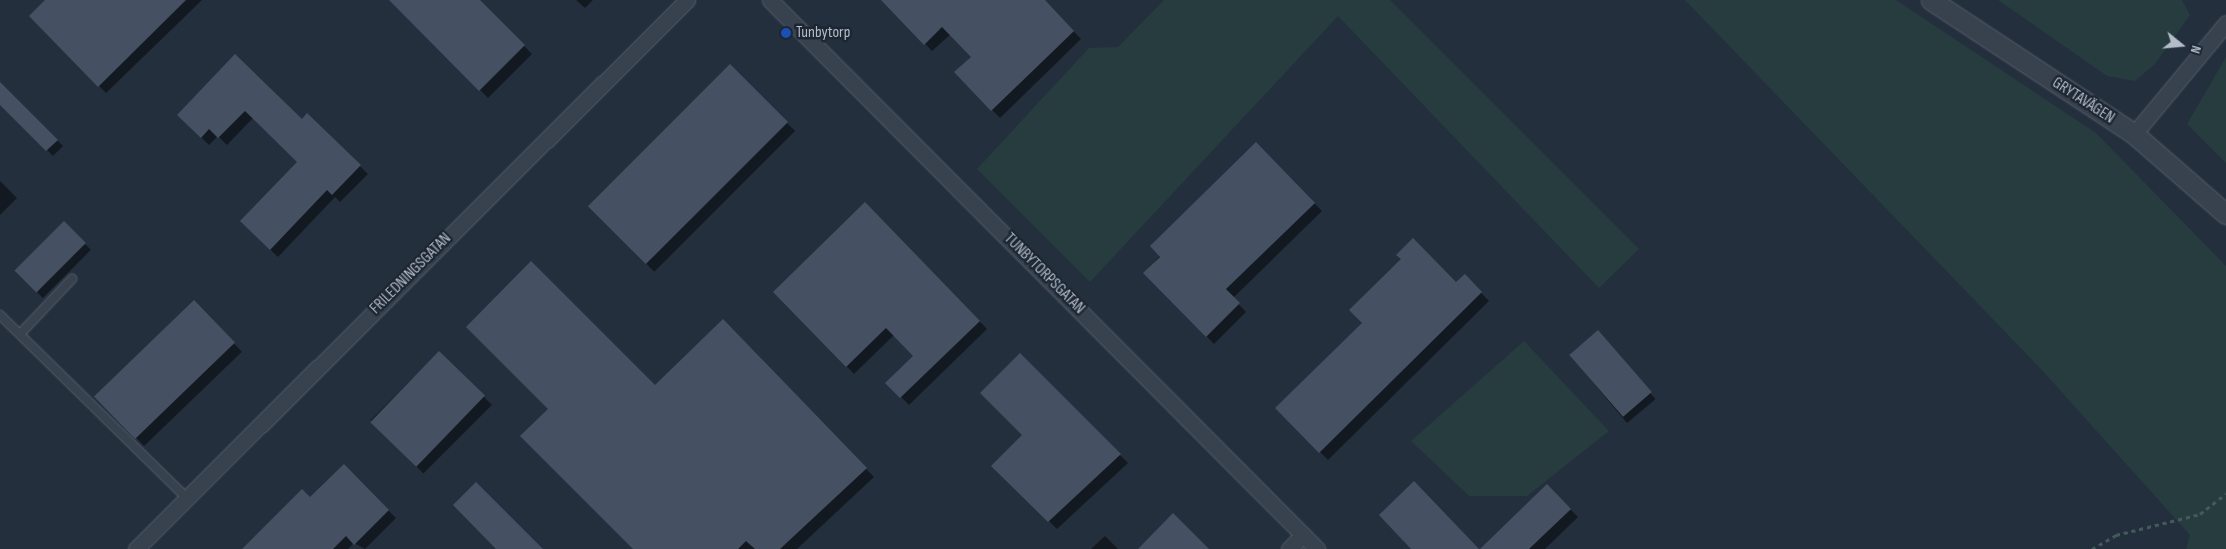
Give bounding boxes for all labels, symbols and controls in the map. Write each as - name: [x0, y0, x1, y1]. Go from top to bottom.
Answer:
- north arrow: [2156, 20, 2206, 70]
- place label: Tunbytorp: [796, 23, 850, 43]
- marker: Tunbytorp: [780, 27, 792, 39]
- text: N: [2187, 43, 2205, 56]
- street label: GRYTAVÄGEN: [2048, 74, 2118, 128]
- street label: FRILEDNINGSGATAN: [366, 229, 456, 319]
- street label: TUNBYTORPSGATAN: [1000, 230, 1088, 318]

